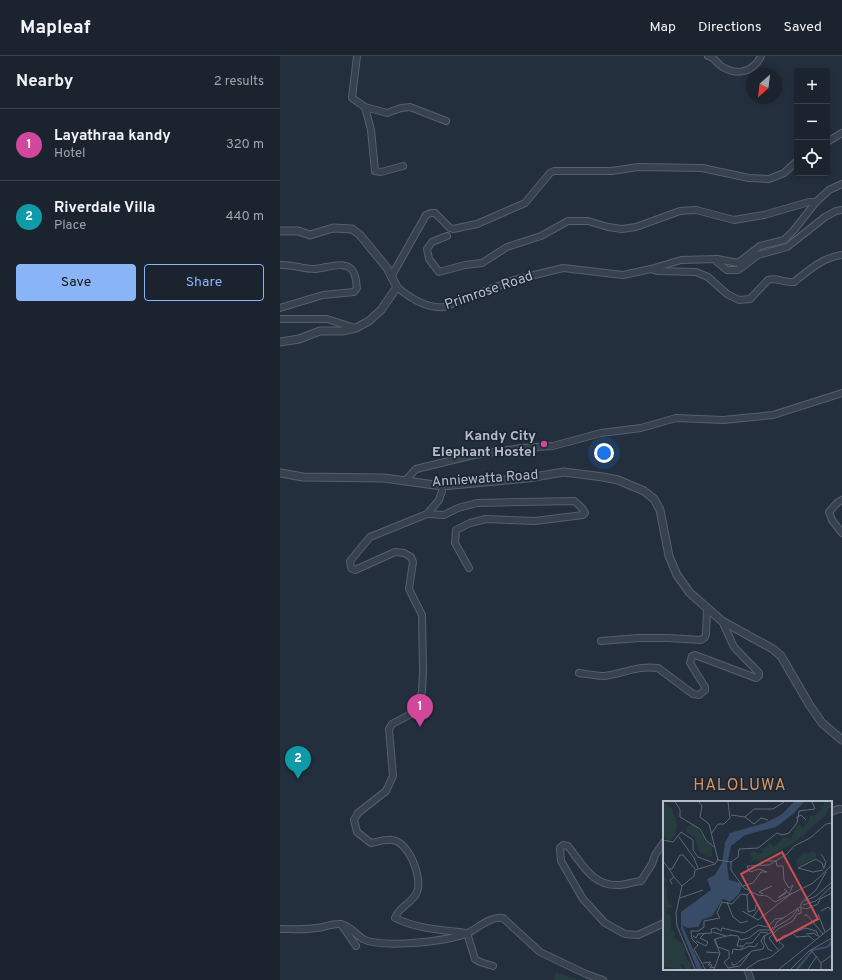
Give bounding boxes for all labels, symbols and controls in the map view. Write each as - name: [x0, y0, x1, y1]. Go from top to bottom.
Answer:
- text: Mapleaf: [20, 16, 91, 40]
- text: Map: [650, 19, 676, 36]
- text: Directions: [698, 19, 762, 36]
- text: Saved: [784, 19, 822, 36]
- north arrow: [746, 68, 782, 104]
- map controls: [794, 68, 830, 176]
- button: +: [794, 68, 830, 104]
- text: Nearby: [16, 71, 73, 93]
- text: 2 results: [214, 74, 264, 90]
- button: −: [794, 104, 830, 140]
- text: Layathraa kandy: [54, 127, 171, 146]
- text: 1: [26, 137, 32, 153]
- text: 320 m: [226, 137, 264, 153]
- button: locate: [794, 140, 830, 176]
- text: Hotel: [54, 146, 85, 162]
- text: Riverdale Villa: [54, 199, 155, 218]
- text: 2: [25, 209, 33, 225]
- text: 440 m: [225, 209, 264, 225]
- text: Place: [54, 218, 86, 234]
- button: Save: [16, 264, 136, 301]
- button: Share: [144, 264, 264, 301]
- street label: Primrose Road: [443, 268, 535, 314]
- place label: Kandy City Elephant Hostel: [432, 428, 536, 461]
- marker: Kandy City Elephant Hostel: [539, 439, 549, 449]
- your location: [594, 443, 614, 463]
- street label: Anniewatta Road: [431, 467, 539, 491]
- pin: 1: [407, 694, 433, 727]
- pin: 2: [285, 746, 311, 779]
- district label: HALOLUWA: [693, 776, 787, 796]
- inset map: [663, 801, 832, 970]

